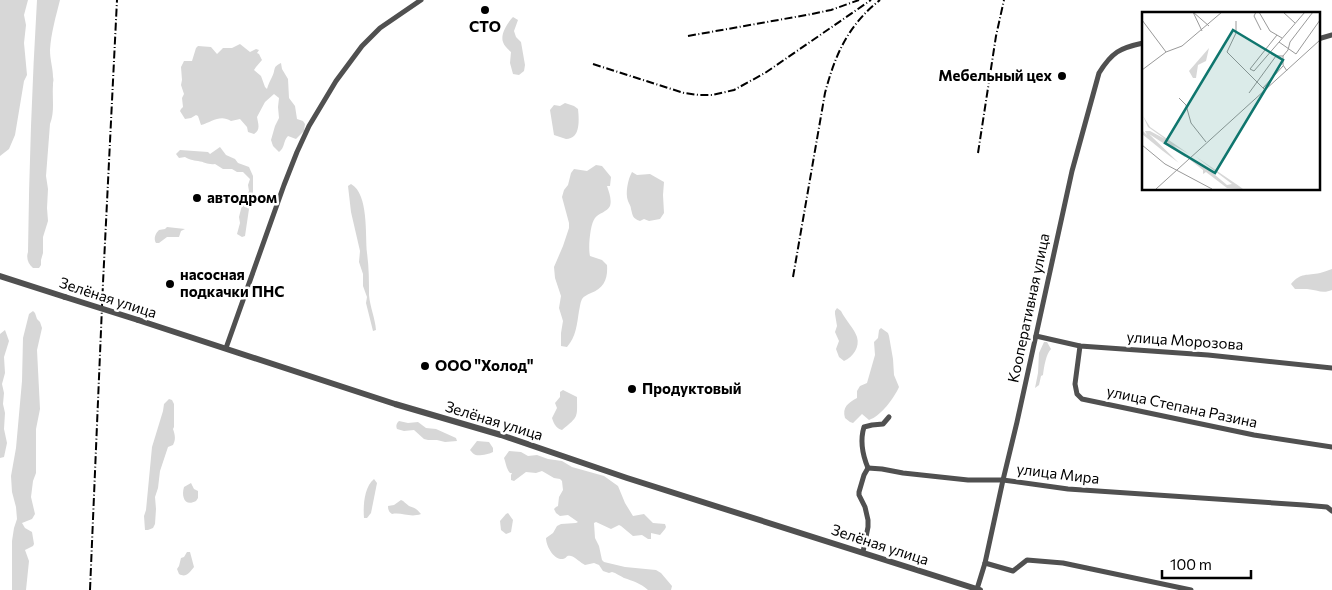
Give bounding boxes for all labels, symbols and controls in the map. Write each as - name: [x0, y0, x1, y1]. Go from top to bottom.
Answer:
- marker: СТО: [479, 4, 491, 16]
- inset map: [1142, 12, 1320, 190]
- place label: СТО: [469, 17, 501, 35]
- place label: Мебельный цех: [938, 66, 1052, 84]
- marker: Мебельный цех: [1056, 70, 1068, 82]
- place label: автодром: [207, 188, 277, 206]
- marker: автодром: [191, 192, 203, 204]
- street label: Кооперативная улица: [1003, 231, 1053, 384]
- place label: насосная подкачки ПНС: [180, 265, 284, 300]
- street label: Зелёная улица: [57, 273, 159, 321]
- marker: насосная подкачки ПНС: [164, 278, 176, 290]
- street label: улица Морозова: [1126, 327, 1244, 353]
- place label: ООО "Холод": [435, 356, 534, 374]
- marker: ООО "Холод": [419, 360, 431, 372]
- place label: Продуктовый: [642, 379, 742, 397]
- street label: улица Степана Разина: [1105, 381, 1259, 431]
- marker: Продуктовый: [626, 383, 638, 395]
- street label: Зелёная улица: [443, 397, 545, 443]
- street label: улица Мира: [1016, 459, 1101, 487]
- street label: Зелёная улица: [829, 520, 931, 568]
- scale bar: [1162, 548, 1251, 580]
- text: 100 m: [1170, 555, 1212, 573]

